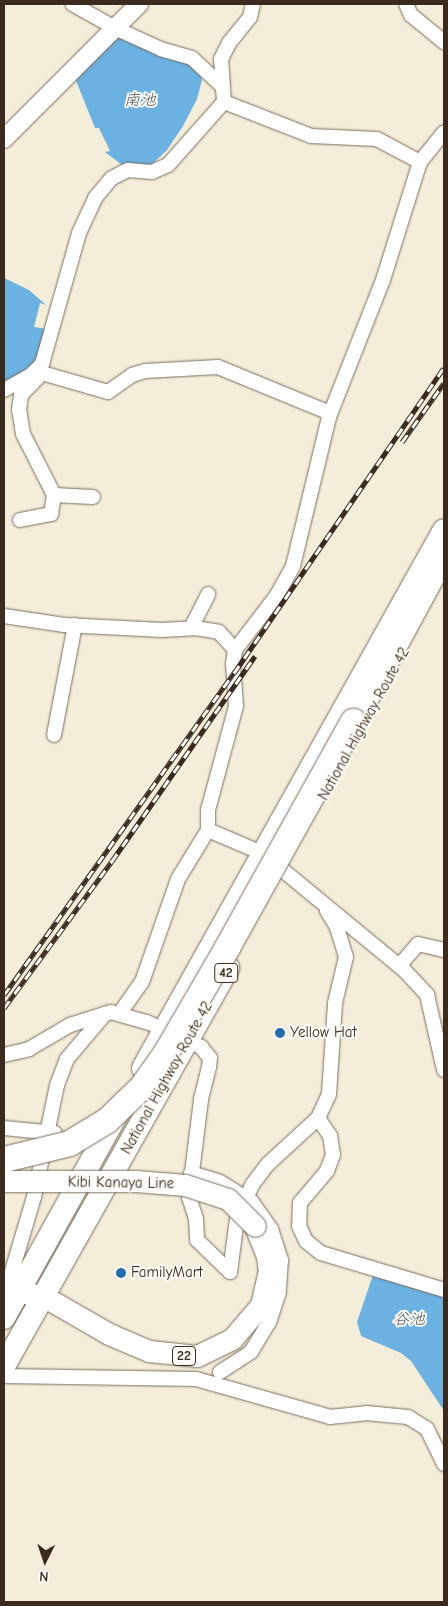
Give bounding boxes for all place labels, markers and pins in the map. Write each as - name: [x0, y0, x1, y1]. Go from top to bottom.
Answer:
- place label: Yellow Hat: [290, 1024, 357, 1042]
- marker: Yellow Hat: [274, 1027, 286, 1039]
- place label: FamilyMart: [131, 1264, 203, 1282]
- marker: FamilyMart: [115, 1267, 127, 1279]

